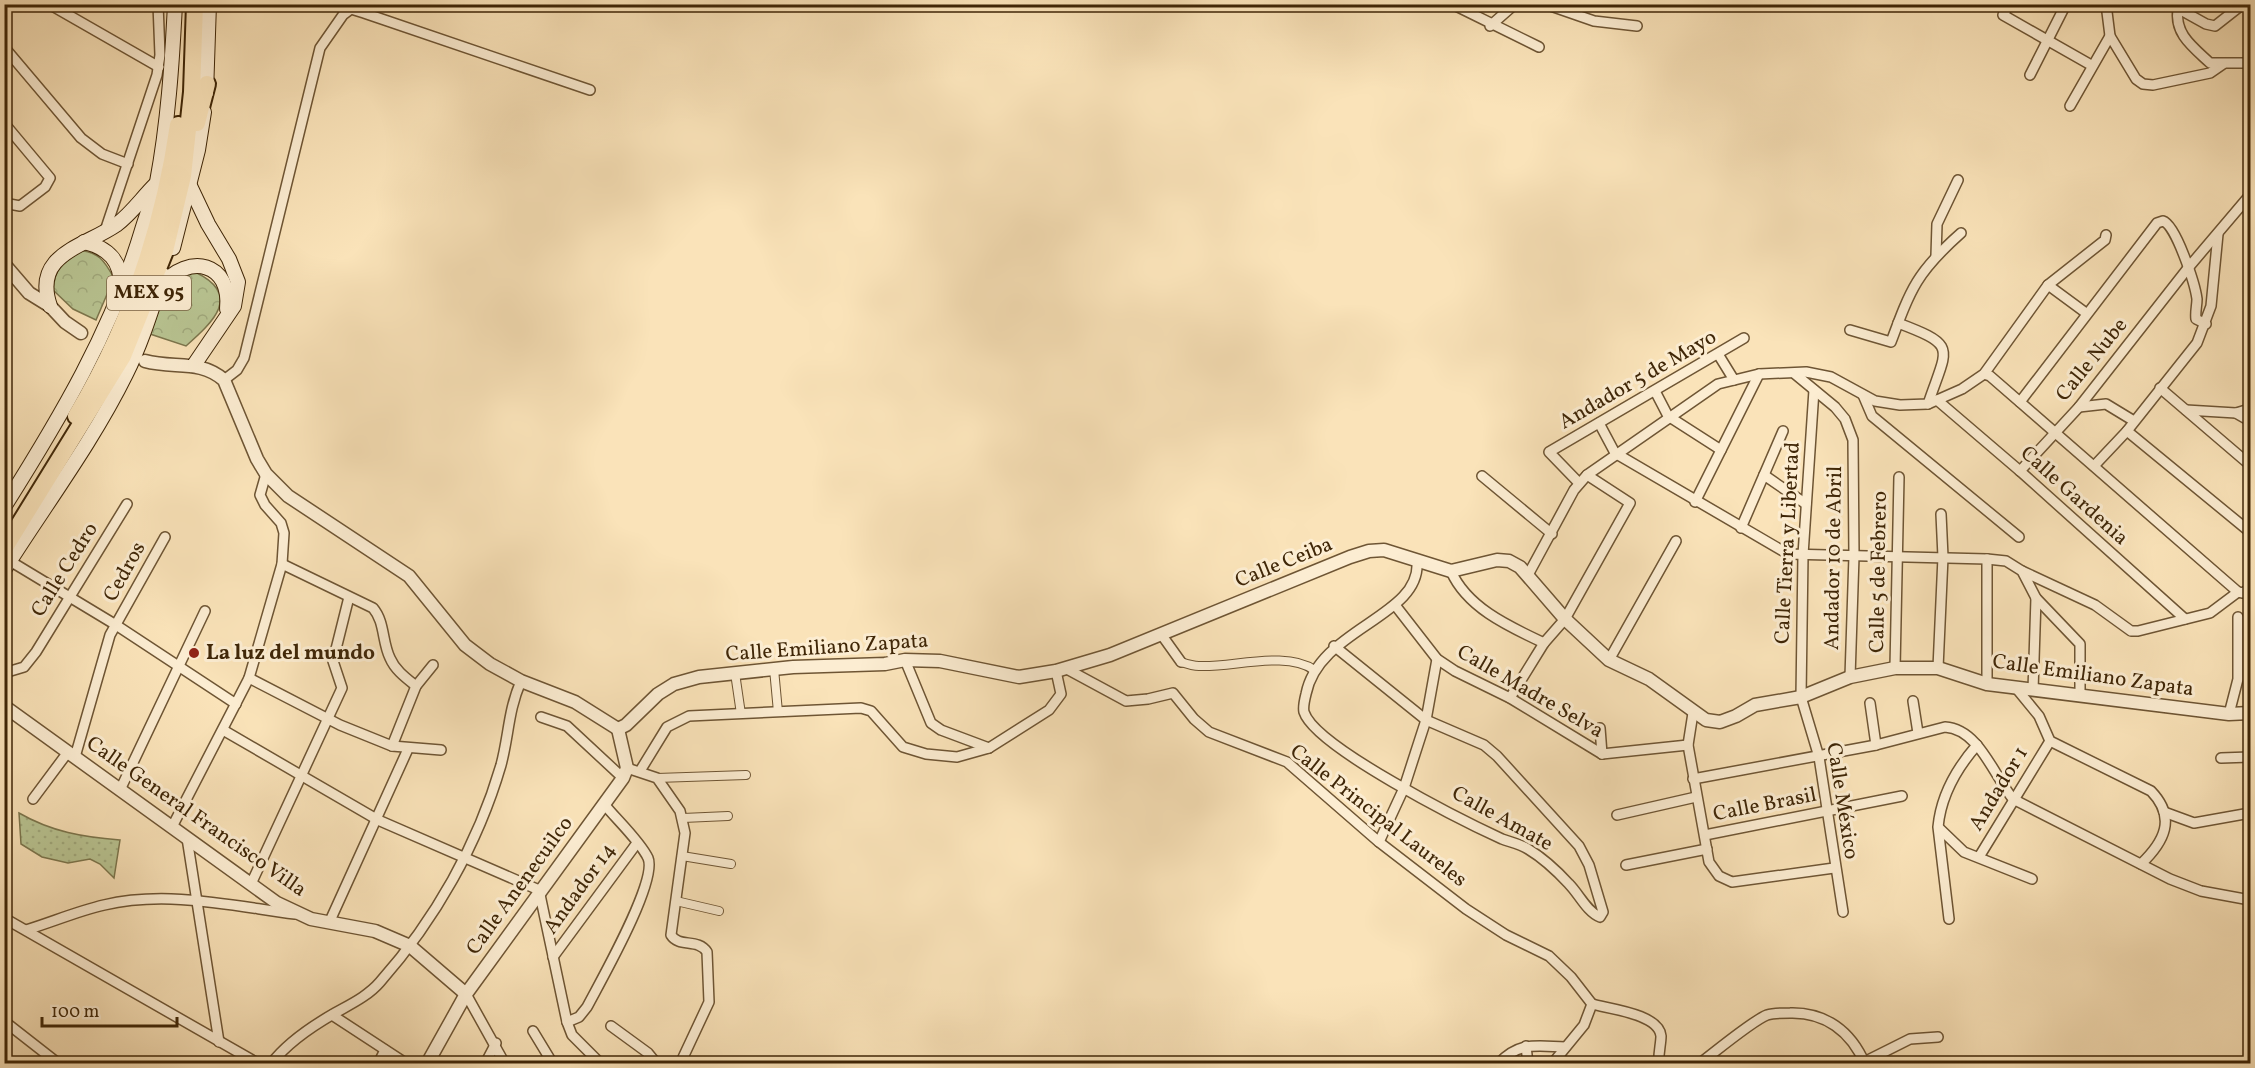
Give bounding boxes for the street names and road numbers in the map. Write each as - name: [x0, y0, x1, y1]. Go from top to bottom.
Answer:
- road number: MEX 95: [107, 276, 191, 310]
- street label: Calle Nube: [2049, 312, 2135, 408]
- street label: Andador 5 de Mayo: [1554, 323, 1722, 437]
- street label: Calle Gardenia: [2014, 440, 2134, 552]
- street label: Calle Tierra y Libertad: [1768, 441, 1808, 645]
- street label: Andador 10 de Abril: [1818, 466, 1850, 650]
- street label: Calle 5 de Febrero: [1863, 491, 1895, 653]
- street label: Calle Cedro: [25, 517, 105, 623]
- street label: Calle Ceiba: [1231, 530, 1337, 596]
- street label: Cedros: [97, 537, 153, 607]
- street label: Calle Emiliano Zapata: [725, 626, 929, 670]
- street label: Calle Madre Selva: [1451, 638, 1609, 746]
- street label: Calle Emiliano Zapata: [1990, 648, 2196, 704]
- street label: Calle General Francisco Villa: [80, 730, 312, 904]
- street label: Calle Principal Laureles: [1283, 738, 1473, 894]
- street label: Calle México: [1818, 741, 1866, 861]
- street label: Andador 1: [1962, 741, 2036, 837]
- street label: Calle Amate: [1446, 779, 1558, 859]
- street label: Calle Brasil: [1711, 781, 1819, 829]
- street label: Calle Anenecuilco: [460, 811, 580, 961]
- street label: Andador 14: [537, 837, 623, 941]

